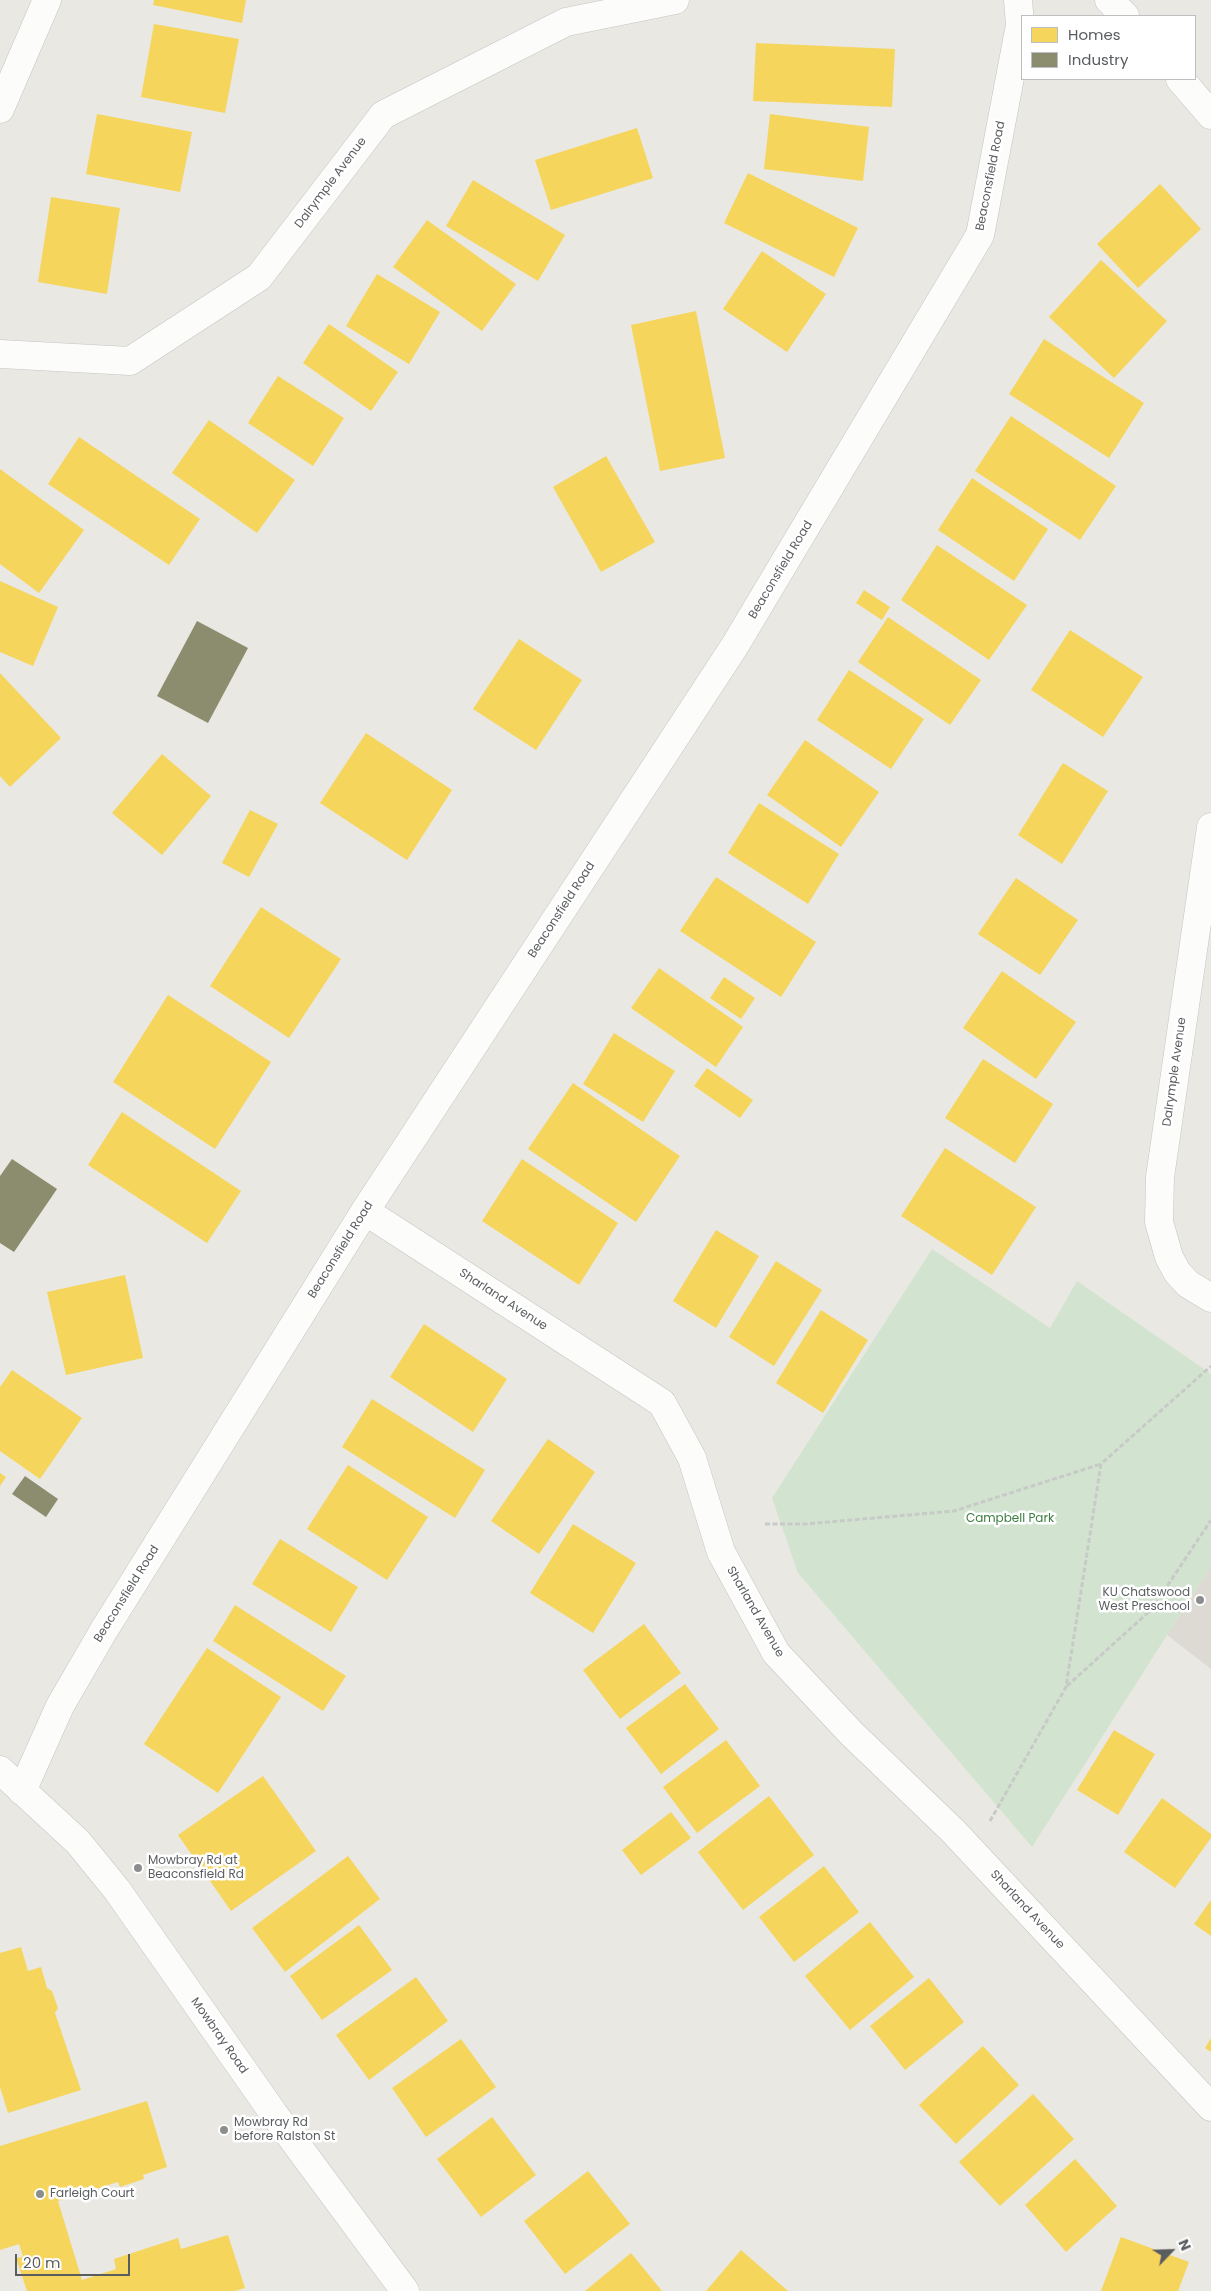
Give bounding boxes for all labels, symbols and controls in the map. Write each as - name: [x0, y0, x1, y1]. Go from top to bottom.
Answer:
- legend: [1021, 15, 1196, 80]
- text: Homes: [1068, 24, 1121, 45]
- text: Industry: [1068, 49, 1128, 70]
- street label: Beaconsfield Road: [973, 120, 1009, 232]
- street label: Dalrymple Avenue: [292, 135, 370, 231]
- street label: Beaconsfield Road: [746, 518, 816, 622]
- street label: Beaconsfield Road: [526, 859, 598, 961]
- street label: Dalrymple Avenue: [1160, 1017, 1190, 1127]
- street label: Beaconsfield Road: [305, 1199, 377, 1301]
- street label: Sharland Avenue: [456, 1266, 550, 1334]
- park label: Campbell Park: [966, 1512, 1054, 1526]
- street label: Beaconsfield Road: [91, 1543, 163, 1645]
- street label: Sharland Avenue: [723, 1564, 787, 1660]
- place label: KU Chatswood West Preschool: [1099, 1586, 1190, 1614]
- marker: KU Chatswood West Preschool: [1194, 1594, 1206, 1606]
- place label: Mowbray Rd at Beaconsfield Rd: [148, 1854, 244, 1882]
- marker: Mowbray Rd at Beaconsfield Rd: [132, 1862, 144, 1874]
- street label: Sharland Avenue: [987, 1868, 1067, 1952]
- street label: Mowbray Road: [187, 1995, 251, 2077]
- place label: Mowbray Rd before Ralston St: [234, 2116, 335, 2144]
- marker: Mowbray Rd before Ralston St: [218, 2124, 230, 2136]
- place label: Farleigh Court: [50, 2187, 134, 2201]
- marker: Farleigh Court: [34, 2188, 46, 2200]
- north arrow: [1146, 2226, 1196, 2276]
- text: N: [1173, 2236, 1196, 2254]
- scale bar: [18, 2244, 132, 2276]
- text: 20 m: [23, 2252, 61, 2273]

